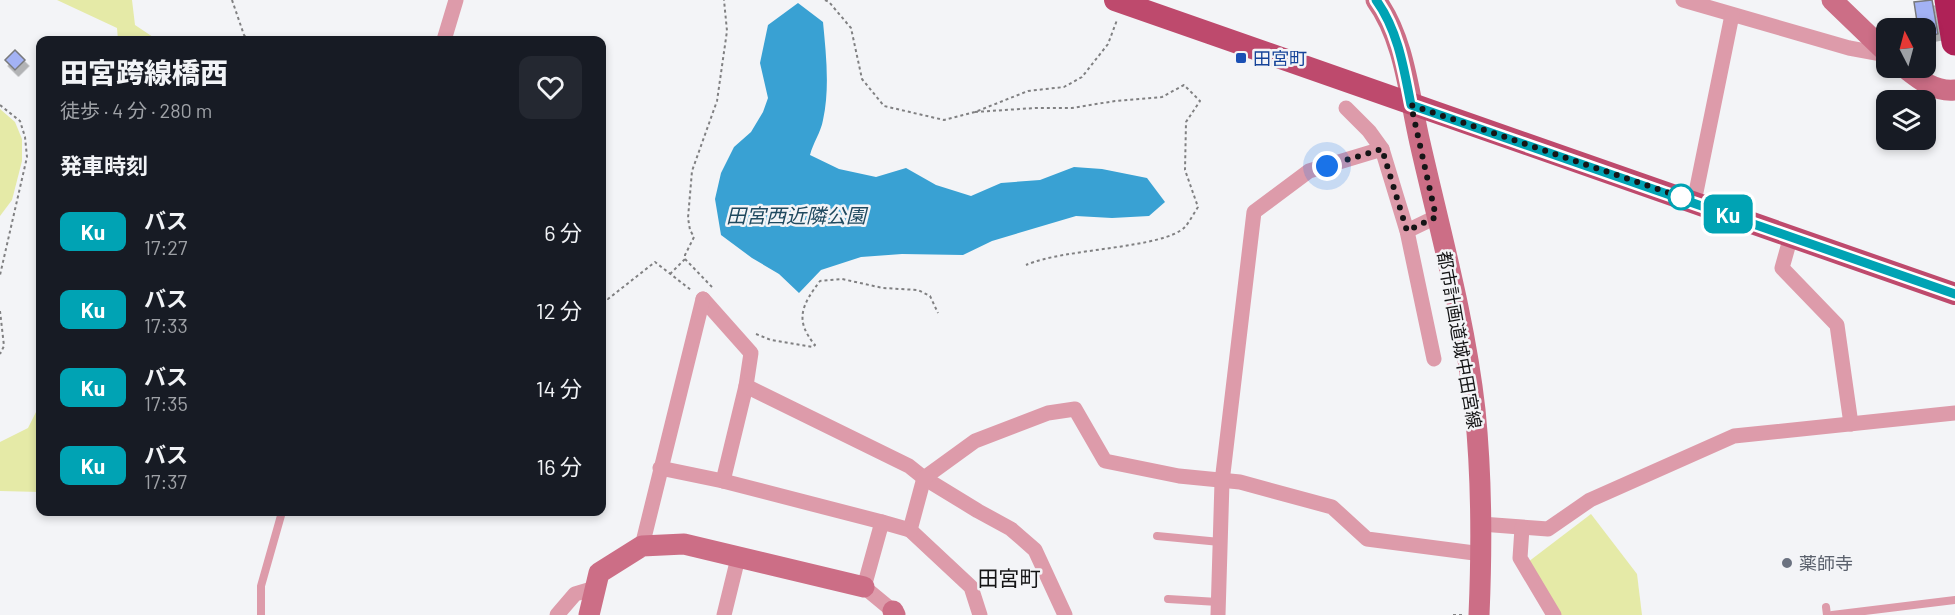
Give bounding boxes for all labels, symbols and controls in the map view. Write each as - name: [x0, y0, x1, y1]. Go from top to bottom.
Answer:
- north arrow: [1876, 18, 1936, 78]
- map controls: [1876, 18, 1936, 150]
- place label: 田宮町: [1253, 47, 1307, 69]
- marker: 田宮町: [1234, 51, 1248, 65]
- text: 田宮跨線橋西: [60, 55, 228, 89]
- button: heart: [519, 56, 582, 119]
- button: layers: [1876, 90, 1936, 150]
- text: 徒歩 · 4 分 · 280 m: [60, 98, 212, 122]
- your location: [1312, 151, 1342, 181]
- text: 発車時刻: [60, 152, 148, 178]
- unlabelled marker: [1668, 184, 1694, 210]
- line badge: Ku: [1701, 194, 1755, 234]
- text: Ku: [1716, 202, 1740, 227]
- water label: 田宮西近隣公園: [726, 203, 869, 227]
- text: バス: [144, 207, 188, 233]
- text: Ku: [81, 219, 105, 244]
- text: 6 分: [544, 219, 582, 245]
- text: 17:27: [144, 235, 187, 259]
- street label: 都市計画道城中田宮線: [1434, 249, 1486, 431]
- text: バス: [144, 285, 188, 311]
- text: Ku: [81, 297, 105, 322]
- text: 12 分: [536, 297, 582, 323]
- text: 17:33: [144, 313, 188, 337]
- text: バス: [144, 363, 188, 389]
- text: Ku: [81, 375, 105, 400]
- text: 14 分: [536, 375, 582, 401]
- text: 17:35: [144, 391, 188, 415]
- text: バス: [144, 441, 188, 467]
- text: Ku: [81, 453, 105, 478]
- text: 16 分: [537, 453, 582, 479]
- text: 17:37: [144, 469, 187, 493]
- place label: 薬師寺: [1799, 552, 1853, 574]
- marker: 薬師寺: [1780, 556, 1794, 570]
- district label: 田宮町: [978, 565, 1041, 590]

